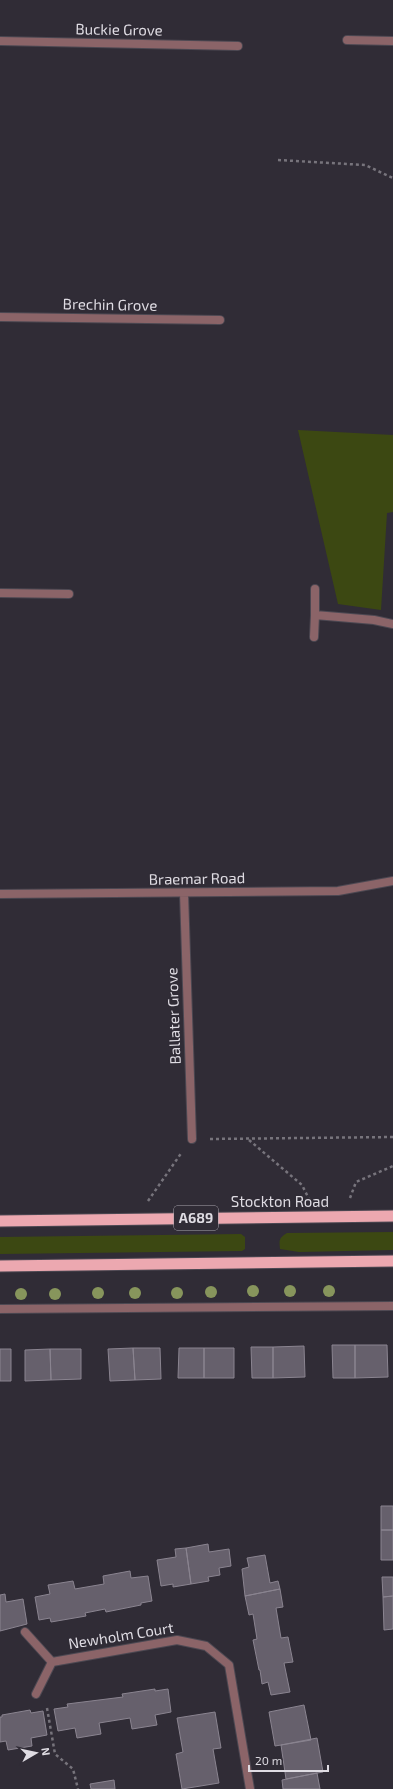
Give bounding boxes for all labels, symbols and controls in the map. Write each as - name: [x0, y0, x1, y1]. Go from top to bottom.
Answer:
- street label: Buckie Grove: [75, 19, 163, 39]
- street label: Brechin Grove: [63, 294, 157, 314]
- street label: Braemar Road: [149, 868, 245, 888]
- street label: Ballater Grove: [162, 967, 184, 1065]
- street label: Stockton Road: [231, 1192, 329, 1210]
- road number: A689: [174, 1206, 218, 1230]
- street label: Newholm Court: [67, 1618, 175, 1652]
- north arrow: [16, 1733, 56, 1773]
- text: N: [39, 1746, 53, 1756]
- scale bar: [249, 1747, 328, 1773]
- text: 20 m: [255, 1753, 282, 1767]

